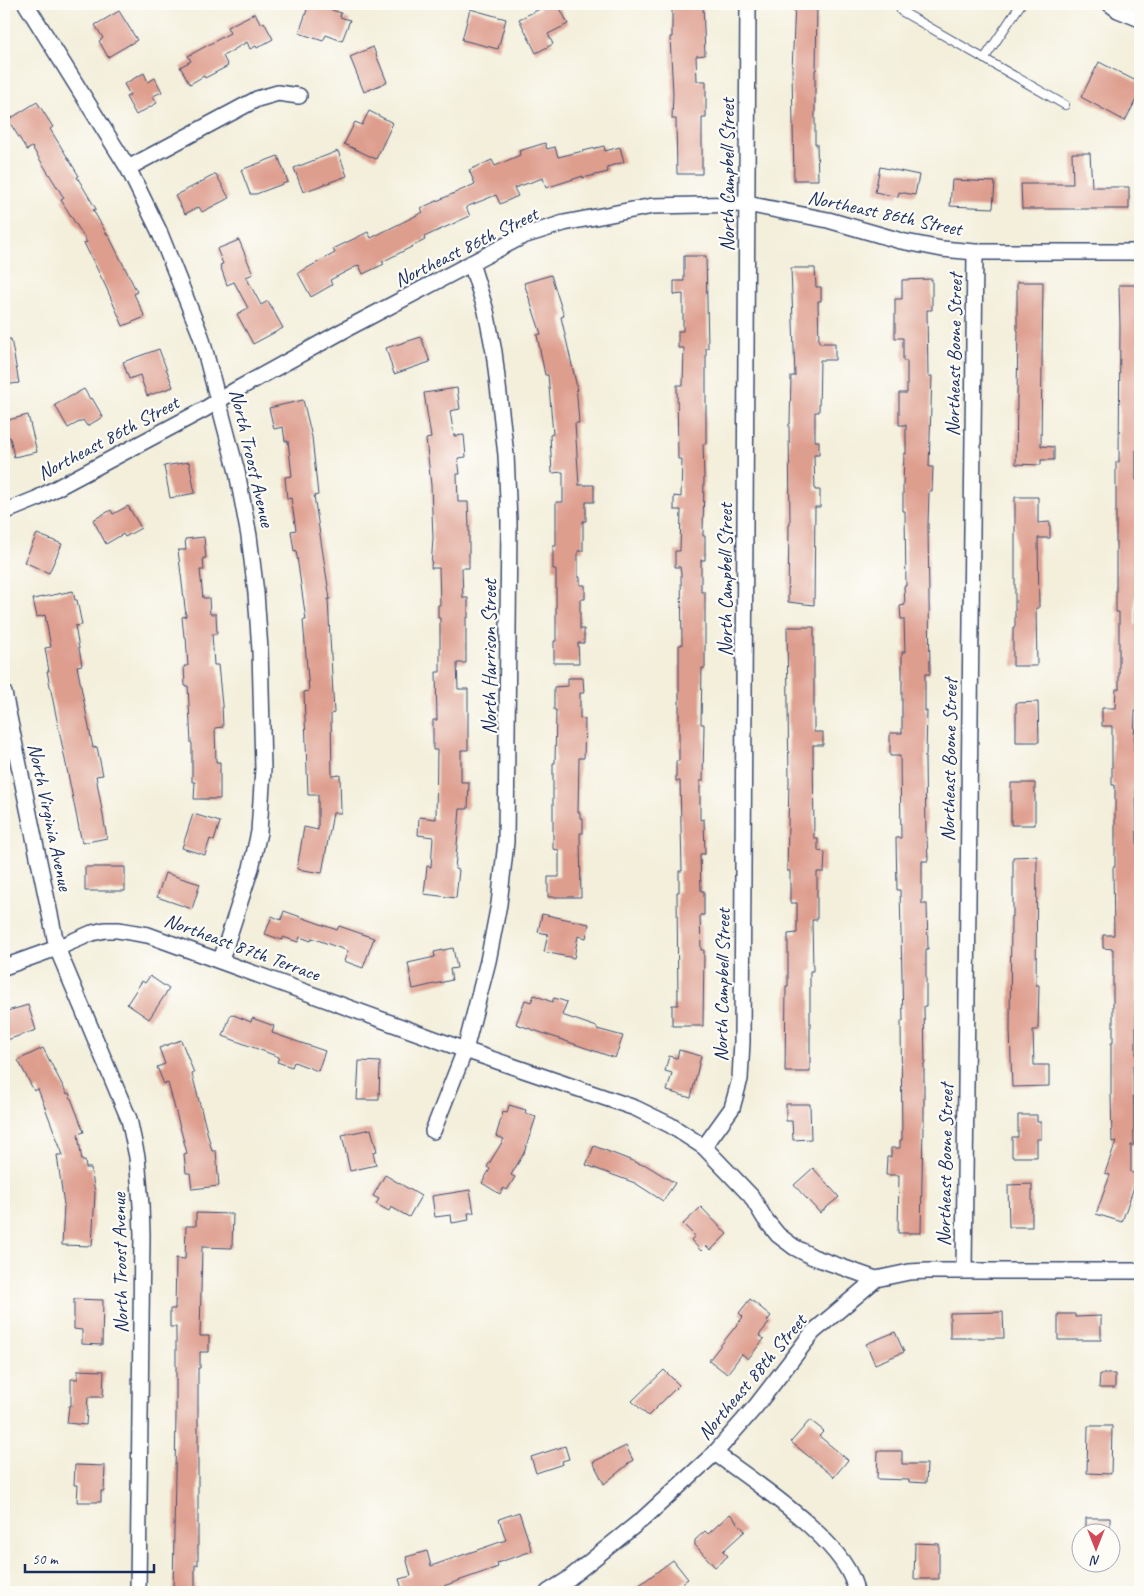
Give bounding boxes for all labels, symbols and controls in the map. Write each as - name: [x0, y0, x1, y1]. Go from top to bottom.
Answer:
- street label: North Campbell Street: [715, 96, 740, 252]
- street label: Northeast 86th Street: [806, 184, 967, 242]
- street label: Northeast 86th Street: [390, 200, 544, 293]
- street label: Northeast Boone Street: [940, 270, 968, 437]
- street label: North Troost Avenue: [224, 387, 280, 531]
- street label: Northeast 86th Street: [33, 389, 185, 486]
- street label: North Campbell Street: [713, 501, 738, 657]
- street label: North Harrison Street: [477, 577, 502, 735]
- street label: Northeast Boone Street: [935, 675, 963, 842]
- street label: North Virginia Avenue: [22, 741, 78, 894]
- street label: North Campbell Street: [708, 906, 736, 1062]
- street label: Northeast 87th Terrace: [161, 907, 324, 987]
- street label: Northeast Boone Street: [931, 1080, 959, 1247]
- street label: North Troost Avenue: [106, 1191, 134, 1333]
- street label: Northeast 88th Street: [692, 1307, 813, 1445]
- north arrow: [1072, 1524, 1122, 1574]
- scale bar: [25, 1541, 154, 1573]
- text: 50 m: [32, 1550, 59, 1569]
- text: N: [1089, 1552, 1100, 1569]

